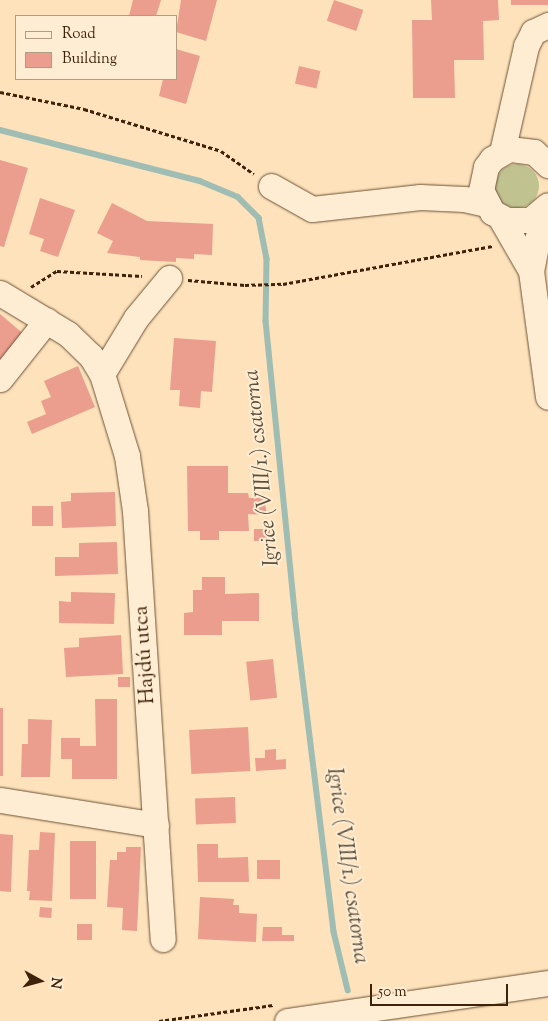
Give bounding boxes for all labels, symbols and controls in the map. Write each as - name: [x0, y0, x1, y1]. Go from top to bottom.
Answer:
- legend: [15, 15, 178, 80]
- text: Road: [62, 24, 96, 45]
- text: Building: [62, 49, 117, 70]
- water label: Igrice (VIII/1.) csatorna: [240, 368, 286, 568]
- street label: Hajdú utca: [129, 605, 161, 705]
- water label: Igrice (VIII/1.) csatorna: [319, 766, 373, 966]
- north arrow: [15, 956, 65, 1006]
- scale bar: [373, 974, 510, 1006]
- text: N: [44, 976, 65, 990]
- text: 50 m: [378, 982, 407, 1003]

